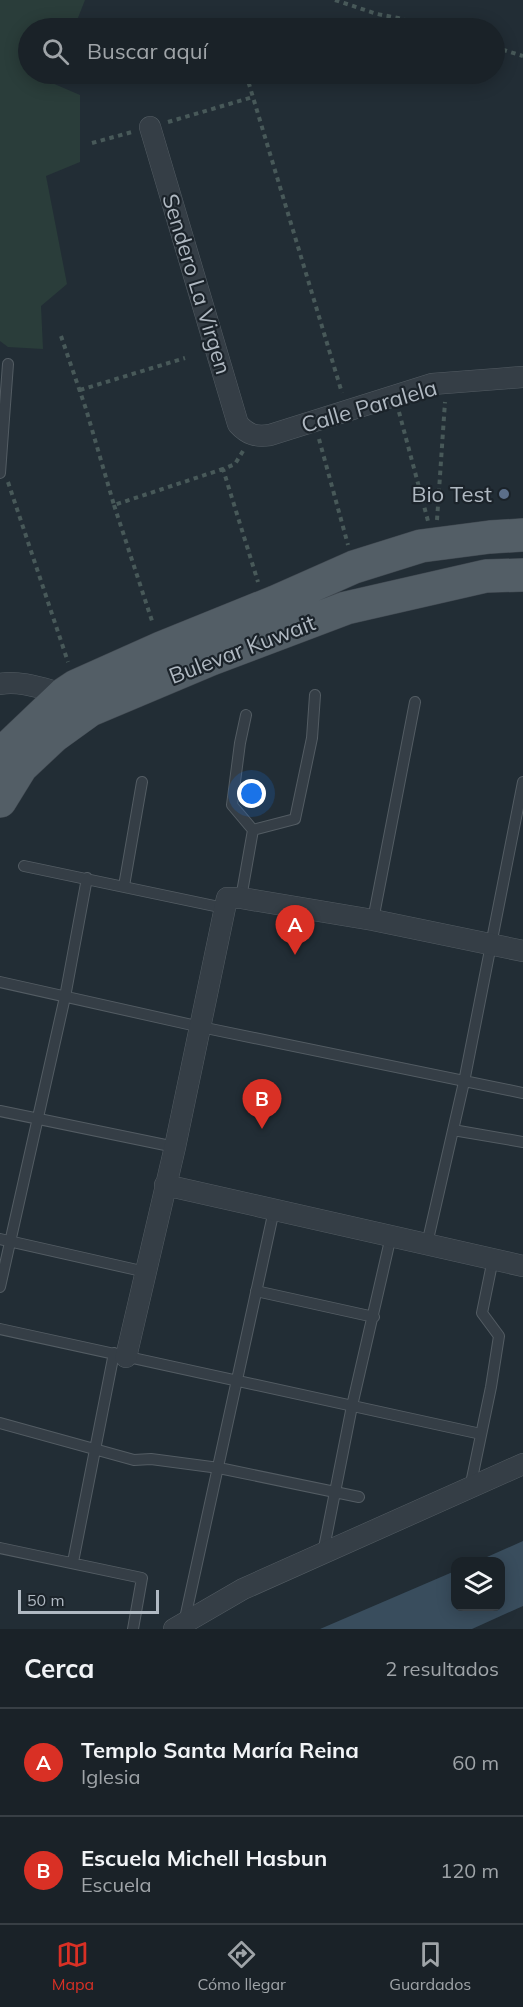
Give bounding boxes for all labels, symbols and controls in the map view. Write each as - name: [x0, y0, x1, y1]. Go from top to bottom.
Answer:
- search box: [18, 18, 505, 84]
- icon: search: [39, 35, 72, 68]
- text: Buscar aquí: [87, 37, 208, 65]
- street label: Sendero La Virgen: [156, 190, 238, 378]
- street label: Calle Paralela: [298, 373, 440, 439]
- place label: Bio Test: [411, 480, 492, 508]
- marker: Bio Test: [497, 487, 511, 501]
- street label: Bulevar Kuwait: [165, 608, 319, 690]
- your location: [237, 779, 266, 808]
- pin: A: [276, 906, 314, 955]
- pin: B: [242, 1080, 282, 1129]
- map controls: [451, 1557, 505, 1611]
- button: layers: [451, 1557, 505, 1611]
- scale bar: [18, 1587, 159, 1614]
- text: 50 m: [27, 1590, 64, 1610]
- text: Cerca: [24, 1652, 94, 1685]
- text: 2 resultados: [385, 1656, 499, 1681]
- text: Templo Santa María Reina: [81, 1736, 359, 1764]
- text: A: [36, 1750, 51, 1775]
- text: 60 m: [452, 1750, 499, 1775]
- text: Iglesia: [81, 1764, 141, 1789]
- text: Escuela Michell Hasbun: [81, 1844, 327, 1872]
- text: B: [37, 1858, 50, 1883]
- text: 120 m: [440, 1858, 499, 1883]
- text: Escuela: [81, 1872, 152, 1897]
- tab: Mapa: [52, 1938, 94, 1994]
- tab: Cómo llegar: [198, 1938, 286, 1994]
- tab: Guardados: [389, 1938, 471, 1994]

